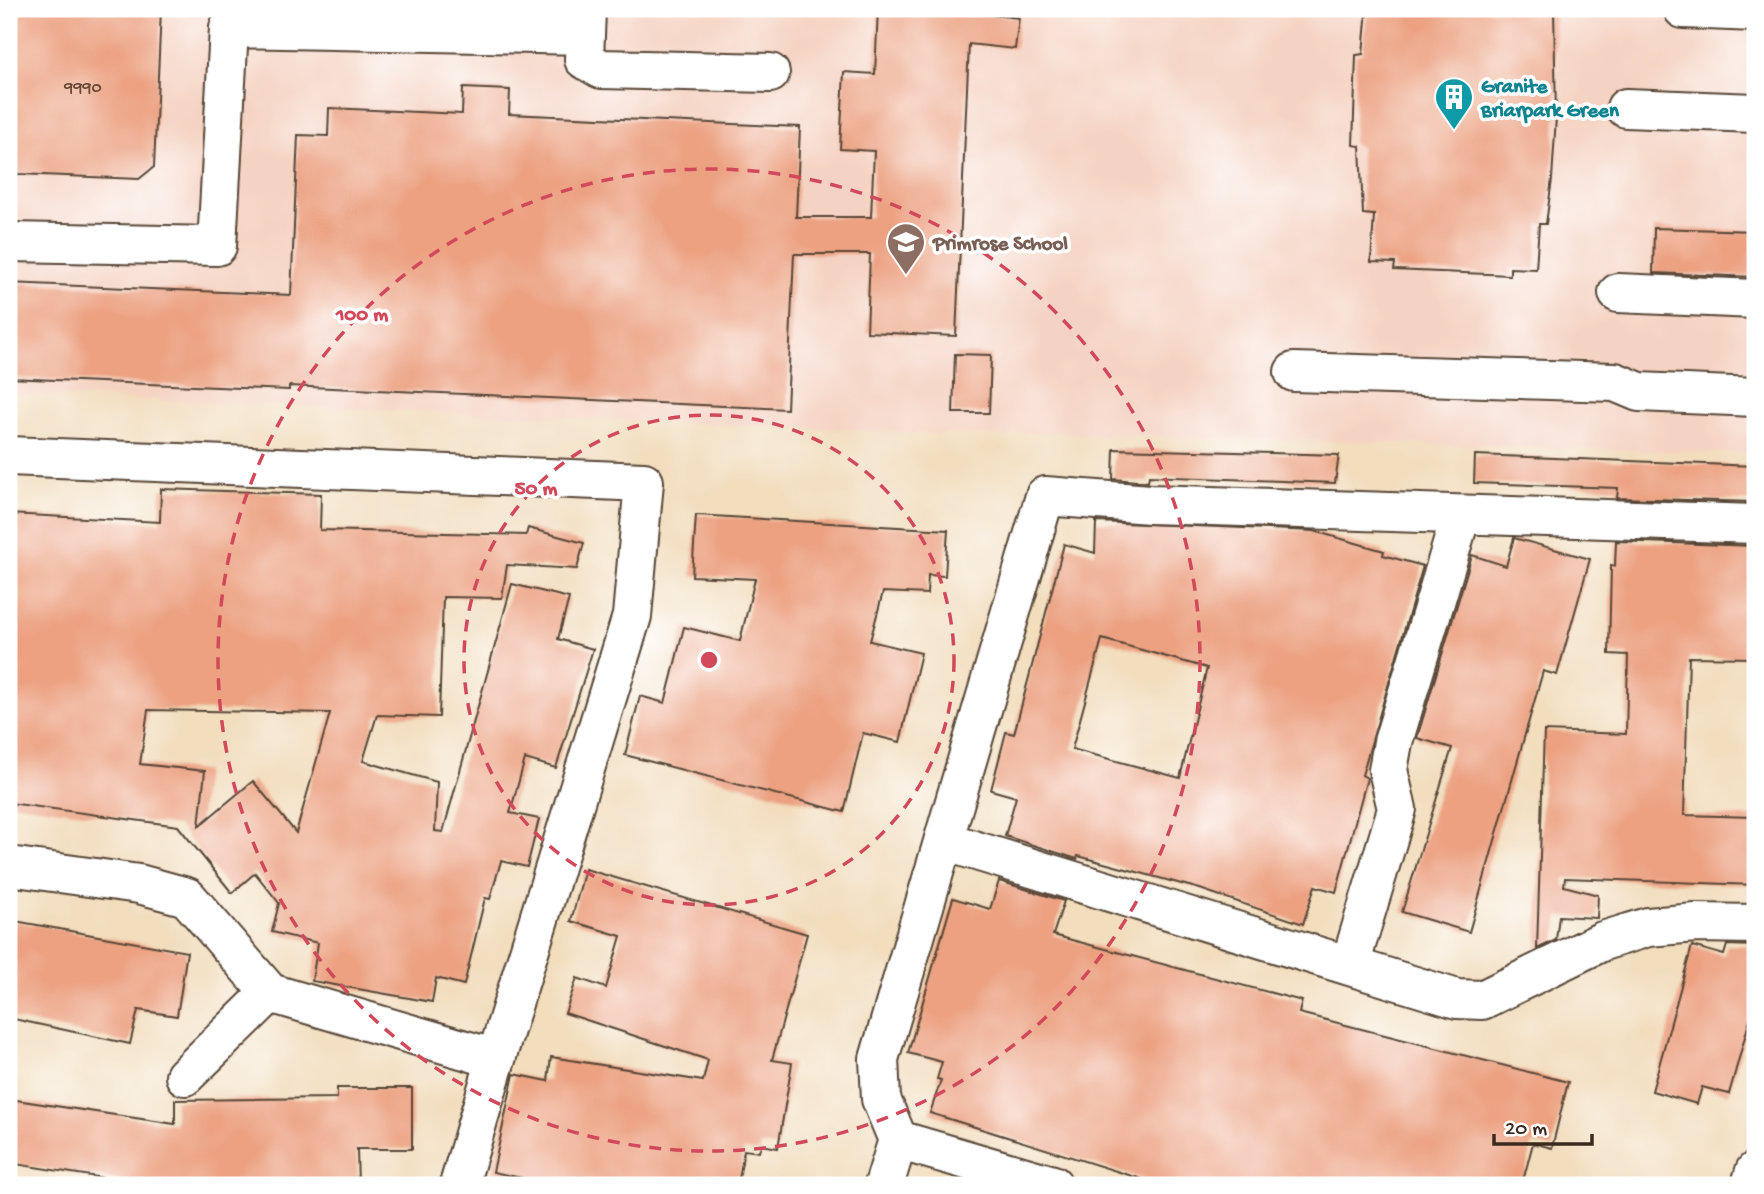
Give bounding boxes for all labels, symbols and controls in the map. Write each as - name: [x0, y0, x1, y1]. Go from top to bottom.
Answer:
- building icon: Granite Briarpark Green: [1433, 76, 1475, 131]
- place label: Granite Briarpark Green: [1480, 76, 1620, 125]
- house number: 9990: [63, 78, 102, 99]
- school or university icon: Primrose School: [885, 221, 927, 276]
- place label: Primrose School: [932, 233, 1068, 258]
- text: 100 m: [335, 304, 388, 329]
- text: 50 m: [515, 478, 558, 503]
- centre of rings: [697, 648, 721, 672]
- scale bar: [1494, 1103, 1592, 1147]
- text: 20 m: [1505, 1118, 1547, 1143]

